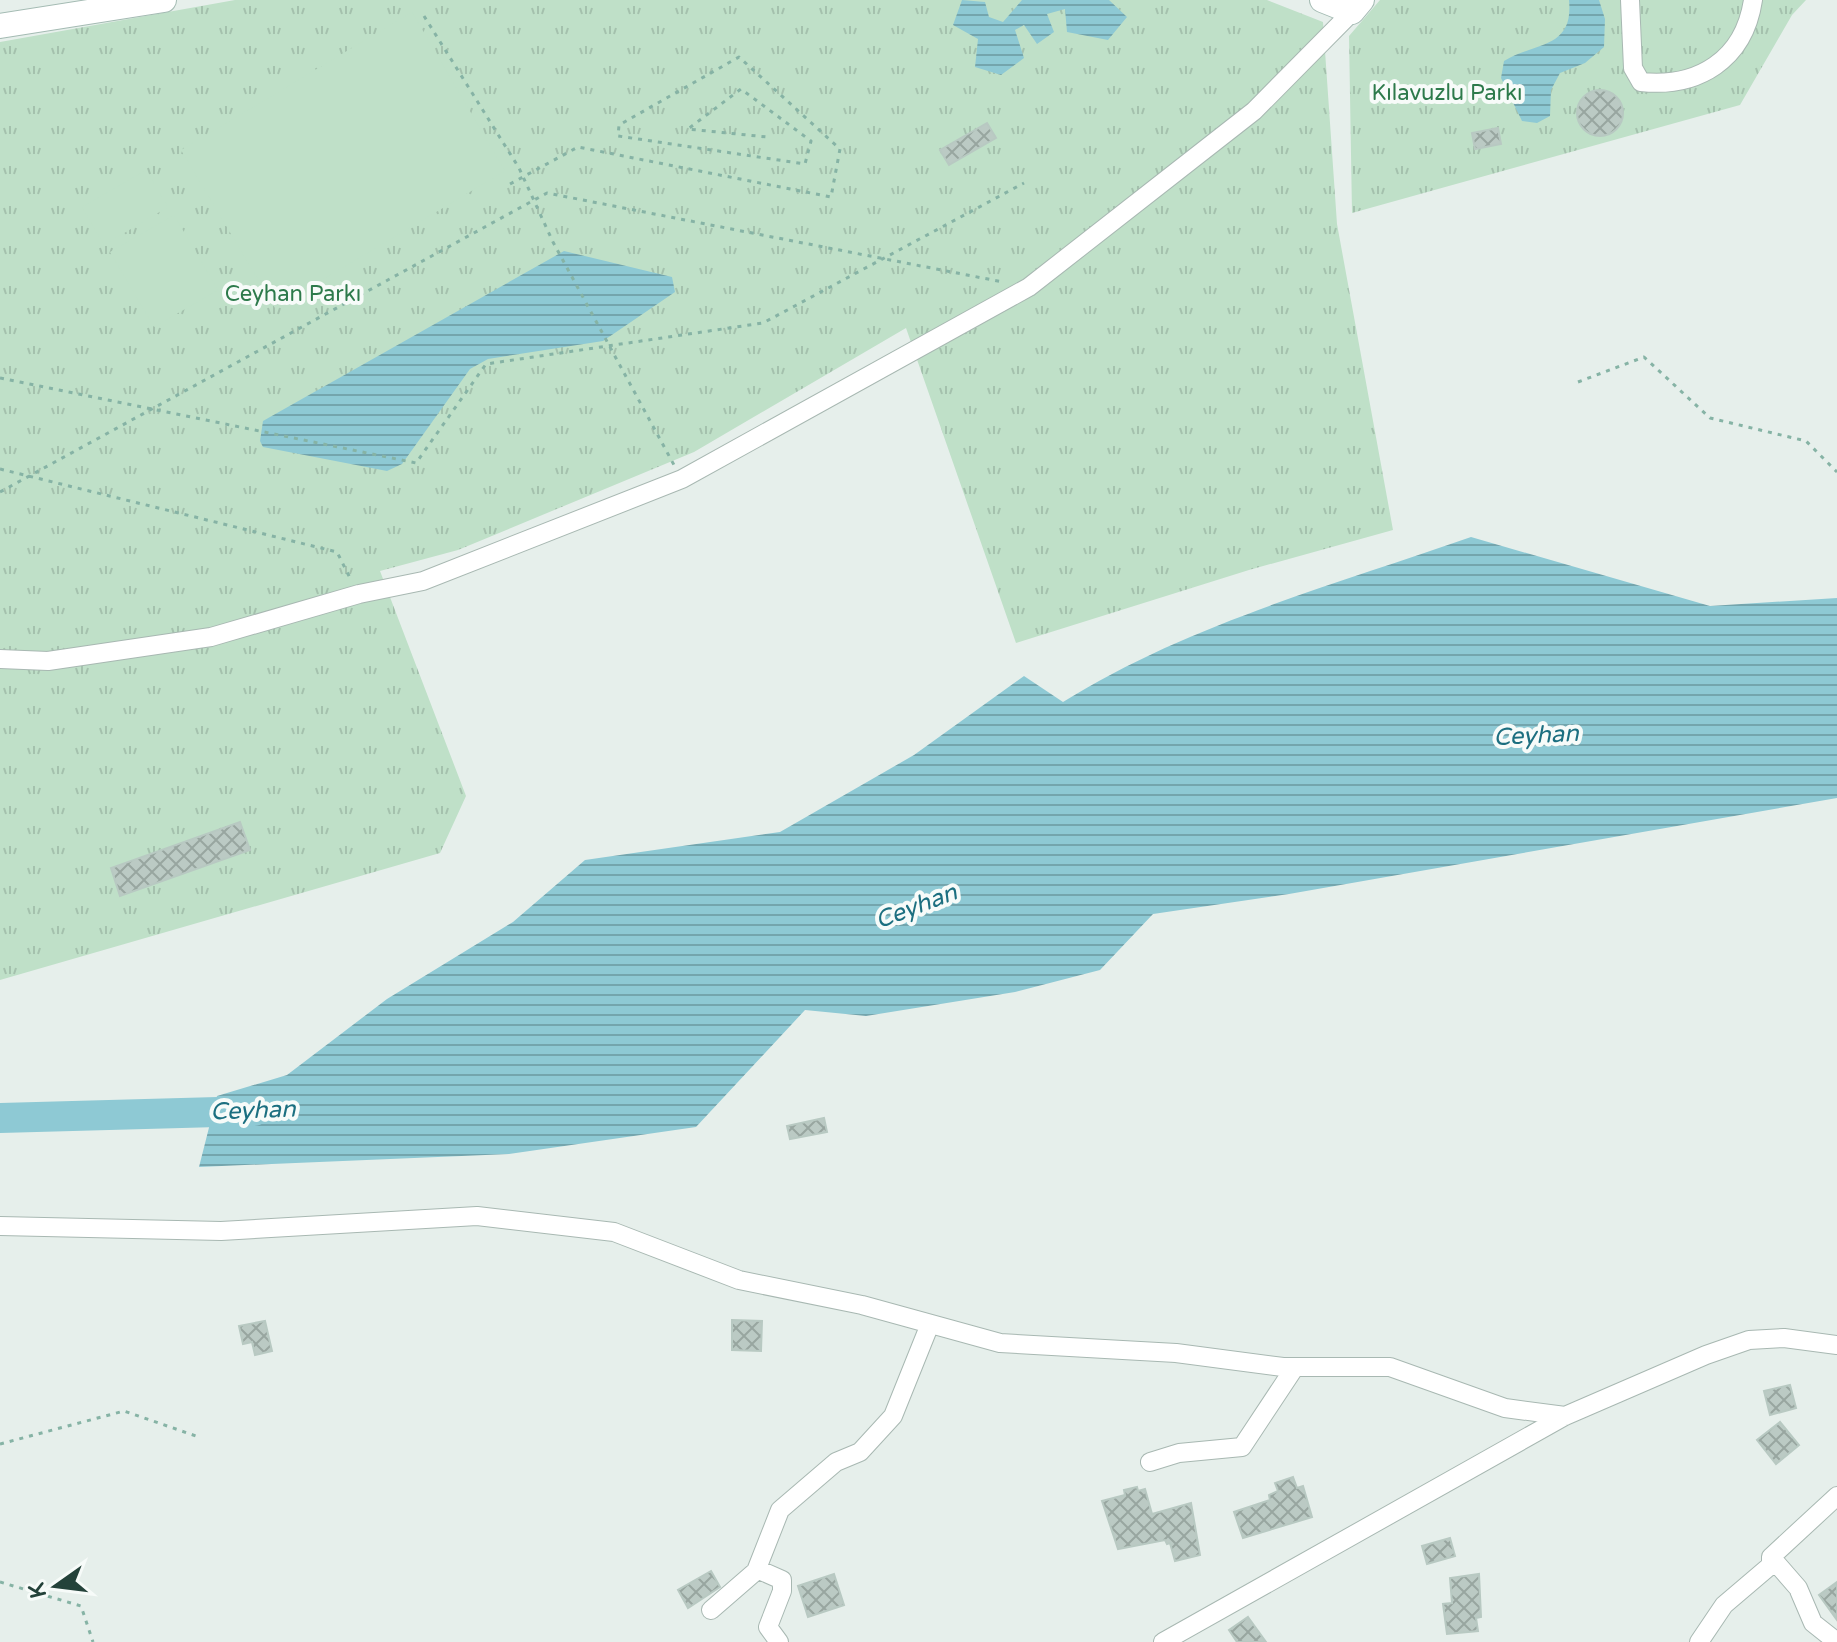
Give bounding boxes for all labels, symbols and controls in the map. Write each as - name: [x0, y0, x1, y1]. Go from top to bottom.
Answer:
- park label: Kılavuzlu Parkı: [1372, 80, 1522, 106]
- park label: Ceyhan Parkı: [225, 281, 361, 307]
- water label: Ceyhan: [1493, 719, 1581, 752]
- water label: Ceyhan: [871, 877, 963, 935]
- water label: Ceyhan: [210, 1094, 298, 1126]
- north arrow: [16, 1546, 96, 1626]
- text: K: [23, 1580, 52, 1601]

